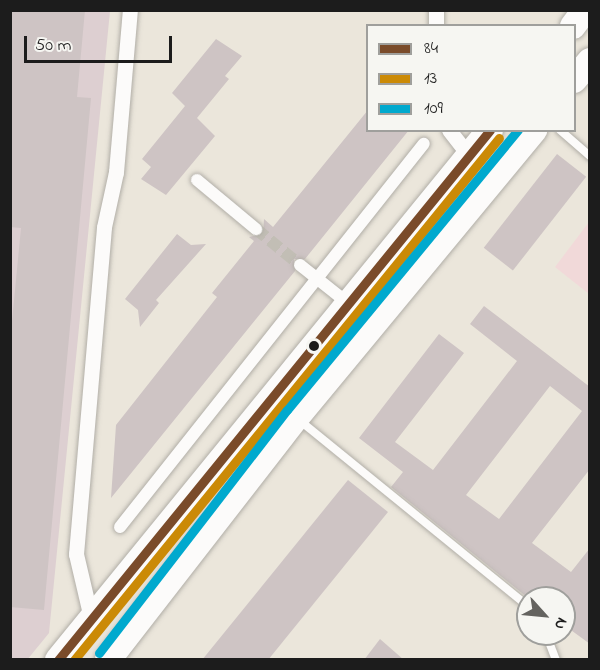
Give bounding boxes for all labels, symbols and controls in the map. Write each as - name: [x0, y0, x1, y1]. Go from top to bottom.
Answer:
- scale bar: [27, 24, 176, 62]
- legend: [366, 24, 576, 132]
- text: 50 m: [35, 33, 72, 59]
- text: 84: [424, 36, 438, 62]
- text: 13: [424, 66, 437, 92]
- text: 109: [424, 96, 443, 122]
- unlabelled marker: [308, 340, 320, 352]
- north arrow: [516, 586, 576, 646]
- text: N: [547, 613, 573, 634]

